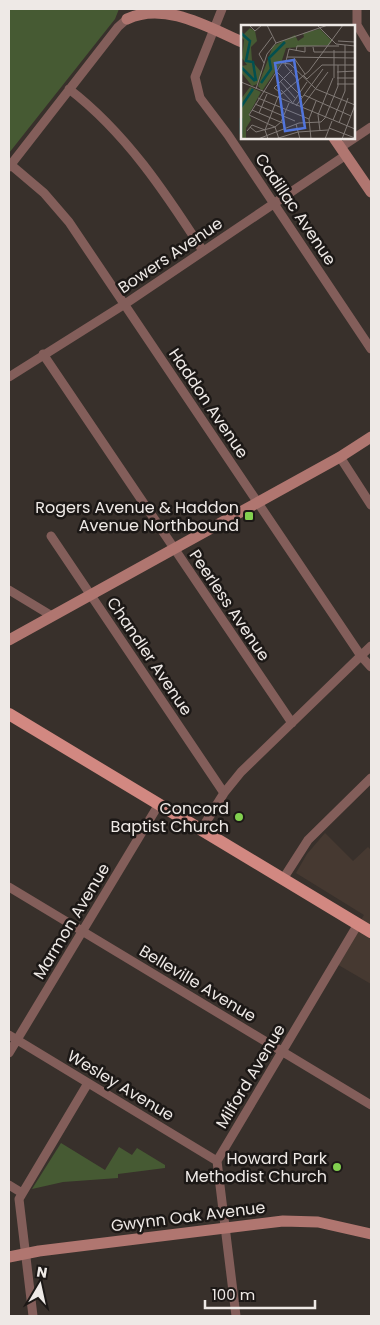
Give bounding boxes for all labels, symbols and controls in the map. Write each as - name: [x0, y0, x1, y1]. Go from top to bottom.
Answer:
- inset map: [241, 25, 355, 139]
- street label: Cadillac Avenue: [250, 149, 342, 270]
- street label: Bowers Avenue: [113, 212, 227, 299]
- street label: Haddon Avenue: [163, 344, 254, 463]
- place label: Rogers Avenue & Haddon Avenue Northbound: [35, 496, 239, 537]
- marker: Rogers Avenue & Haddon Avenue Northbound: [243, 510, 255, 522]
- street label: Peerless Avenue: [184, 545, 276, 666]
- street label: Chandler Avenue: [101, 592, 198, 720]
- place label: Concord Baptist Church: [111, 797, 229, 838]
- marker: Concord Baptist Church: [233, 811, 245, 823]
- street label: Marmon Avenue: [28, 859, 115, 984]
- street label: Belleville Avenue: [135, 939, 261, 1027]
- street label: Milford Avenue: [210, 1020, 291, 1133]
- street label: Wesley Avenue: [63, 1044, 179, 1127]
- place label: Howard Park Methodist Church: [185, 1147, 328, 1188]
- marker: Howard Park Methodist Church: [331, 1161, 343, 1173]
- street label: Gwynn Oak Avenue: [110, 1196, 267, 1237]
- north arrow: [15, 1260, 65, 1310]
- text: N: [35, 1261, 49, 1283]
- scale bar: [205, 1278, 315, 1310]
- text: 100 m: [212, 1284, 255, 1305]

